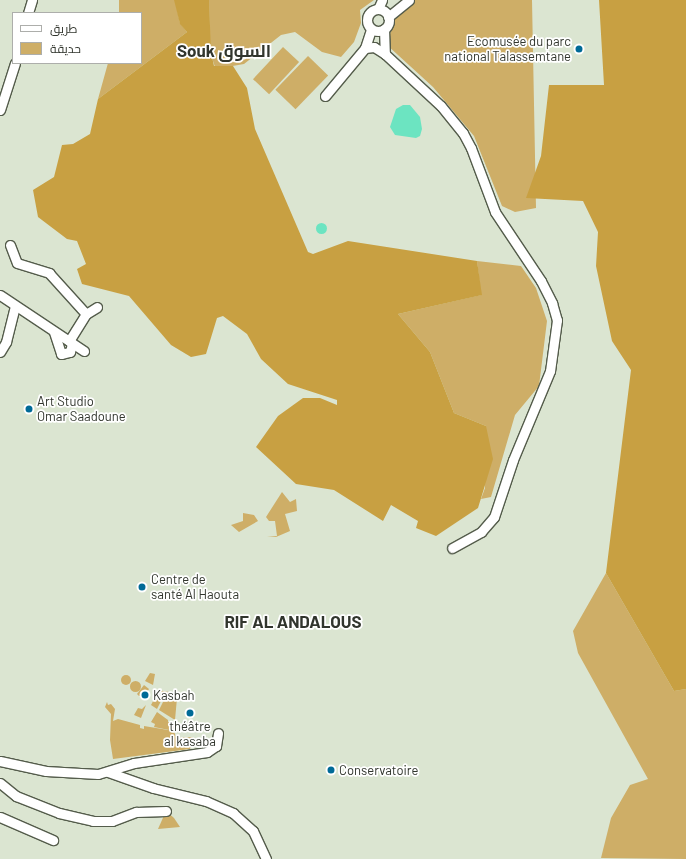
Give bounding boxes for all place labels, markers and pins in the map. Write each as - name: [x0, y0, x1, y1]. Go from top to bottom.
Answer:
- place label: Ecomusée du parc national Talassemtane: [444, 34, 571, 65]
- marker: Ecomusée du parc national Talassemtane: [574, 44, 584, 54]
- place label: Art Studio Omar Saadoune: [37, 394, 126, 425]
- marker: Art Studio Omar Saadoune: [24, 404, 34, 414]
- place label: Centre de santé Al Haouta: [151, 572, 239, 603]
- marker: Centre de santé Al Haouta: [136, 581, 148, 593]
- place label: Kasbah: [153, 687, 195, 703]
- marker: Kasbah: [140, 690, 150, 700]
- marker: théâtre al kasaba: [185, 708, 195, 718]
- place label: théâtre al kasaba: [164, 719, 216, 750]
- place label: Conservatoire: [339, 762, 418, 778]
- marker: Conservatoire: [326, 765, 336, 775]

